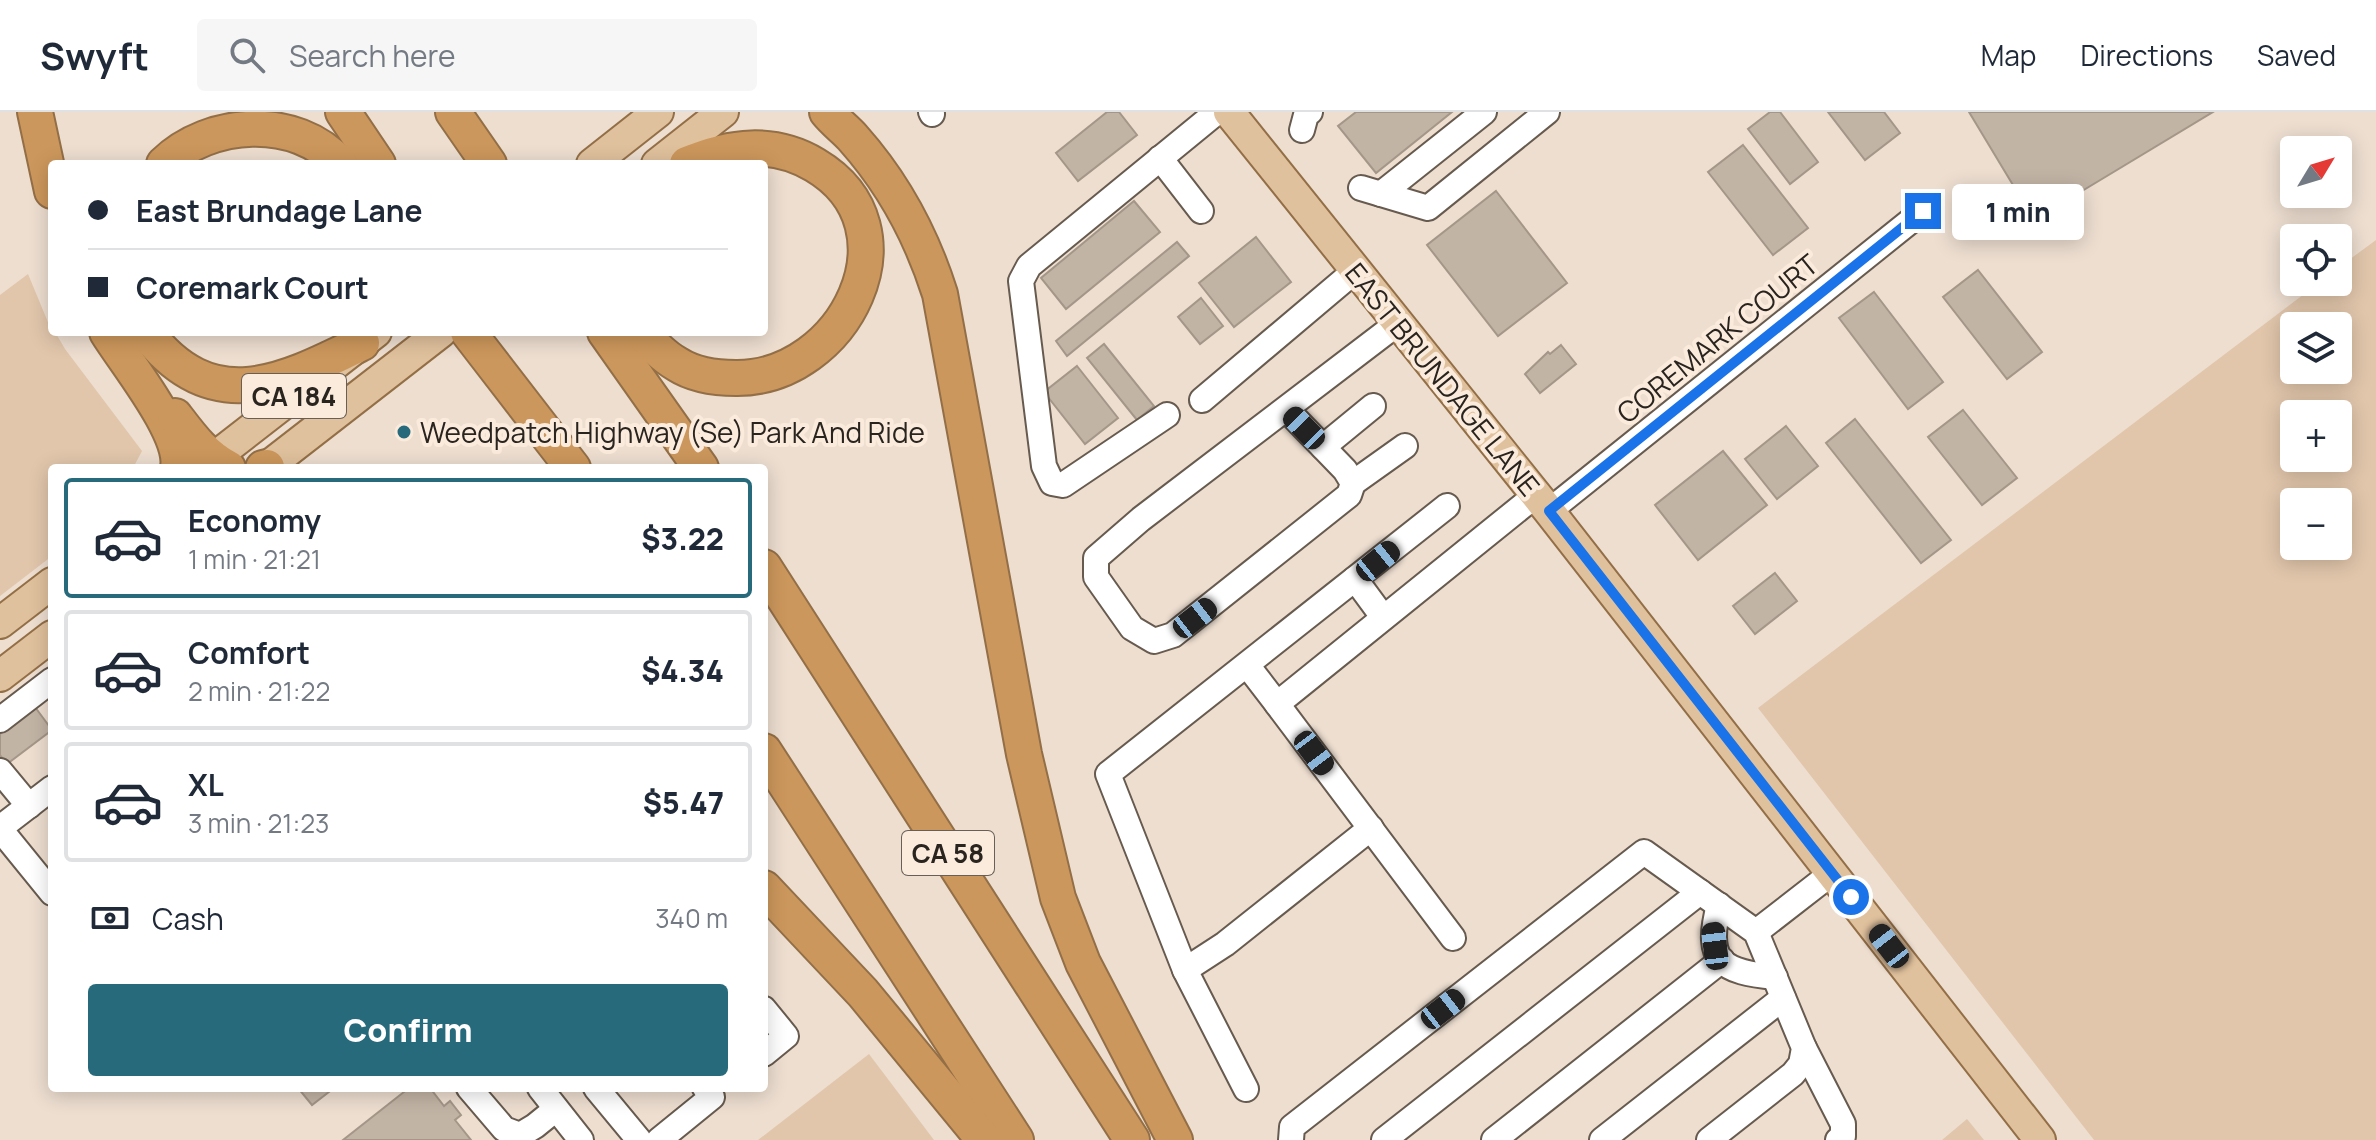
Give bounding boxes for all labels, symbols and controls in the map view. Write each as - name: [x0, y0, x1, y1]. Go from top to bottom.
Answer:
- search box: [197, 19, 757, 91]
- text: Swyft: [40, 29, 149, 81]
- icon: search: [225, 33, 269, 77]
- text: Search here: [289, 35, 456, 76]
- text: Map: [1981, 36, 2036, 74]
- text: Directions: [2080, 36, 2213, 74]
- text: Saved: [2257, 36, 2336, 74]
- north arrow: [2280, 136, 2352, 208]
- map controls: [2280, 136, 2352, 560]
- callout: 1 min: [1951, 183, 2083, 239]
- text: East Brundage Lane: [136, 190, 422, 231]
- route end: [1905, 193, 1941, 229]
- text: 1 min: [1985, 194, 2051, 230]
- button: locate: [2280, 224, 2352, 296]
- street label: COREMARK COURT: [1608, 245, 1826, 431]
- street label: EAST BRUNDAGE LANE: [1337, 255, 1549, 503]
- text: Coremark Court: [136, 267, 369, 308]
- button: layers: [2280, 312, 2352, 384]
- road number: CA 184: [242, 374, 346, 418]
- button: +: [2280, 400, 2352, 472]
- car: [1279, 402, 1329, 454]
- place label: Weedpatch Highway (Se) Park And Ride: [420, 413, 925, 451]
- marker: Weedpatch Highway (Se) Park And Ride: [395, 423, 413, 441]
- button: −: [2280, 488, 2352, 560]
- text: Economy: [188, 500, 321, 541]
- icon: car: [92, 502, 164, 574]
- text: $3.22: [641, 518, 724, 559]
- car: [1352, 537, 1404, 585]
- text: 1 min · 21:21: [188, 541, 321, 577]
- car: [1169, 594, 1221, 642]
- text: Comfort: [188, 632, 310, 673]
- icon: car: [92, 634, 164, 706]
- text: $4.34: [641, 650, 724, 691]
- text: 2 min · 21:22: [188, 673, 330, 709]
- car: [1290, 727, 1338, 779]
- text: XL: [188, 764, 224, 805]
- icon: car: [92, 766, 164, 838]
- text: $5.47: [643, 782, 724, 823]
- text: 3 min · 21:23: [188, 805, 329, 841]
- road number: CA 58: [902, 831, 994, 875]
- route start: [1833, 879, 1869, 915]
- icon: cash: [88, 896, 132, 940]
- text: Cash: [152, 898, 224, 939]
- text: 340 m: [655, 900, 728, 936]
- car: [1865, 920, 1913, 972]
- car: [1700, 921, 1730, 971]
- button: Confirm: [88, 984, 728, 1076]
- car: [1417, 985, 1469, 1033]

